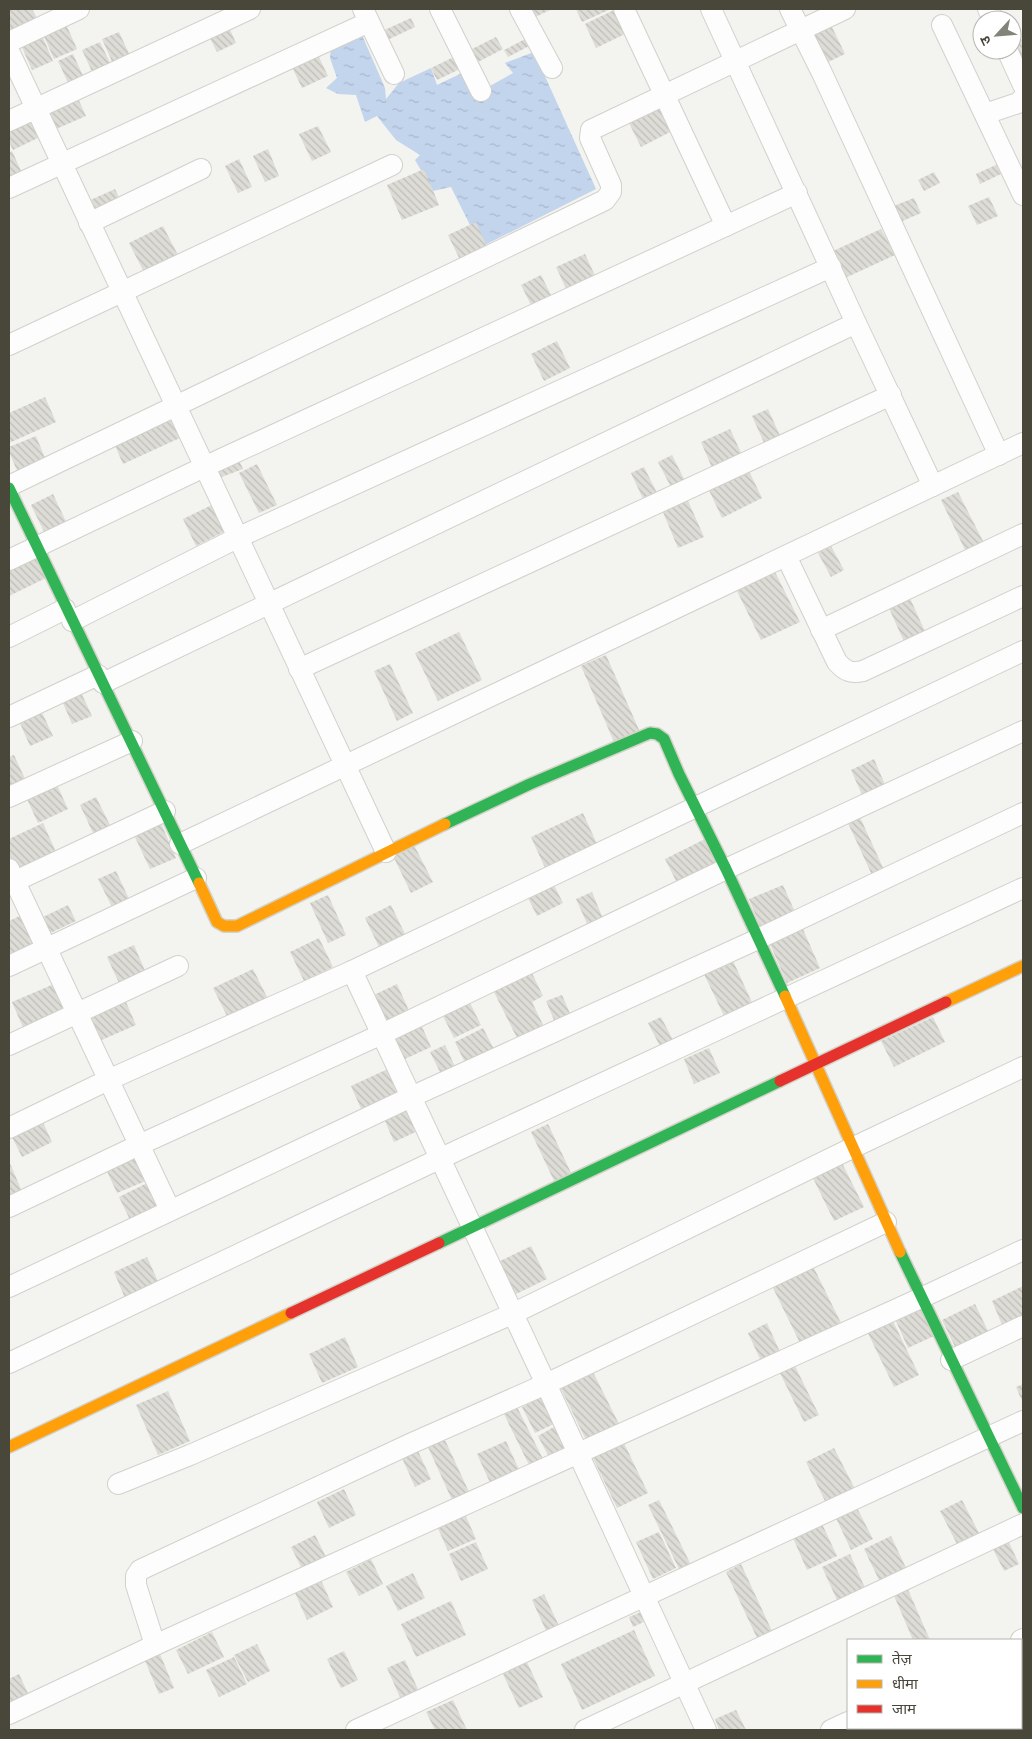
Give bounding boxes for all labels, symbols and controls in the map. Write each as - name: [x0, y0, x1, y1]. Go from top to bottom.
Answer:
- north arrow: [972, 10, 1022, 60]
- text: उ: [975, 33, 994, 48]
- legend: [847, 1639, 1022, 1729]
- text: तेज़: [892, 1649, 913, 1667]
- text: धीमा: [892, 1674, 919, 1692]
- text: जाम: [892, 1699, 917, 1717]

